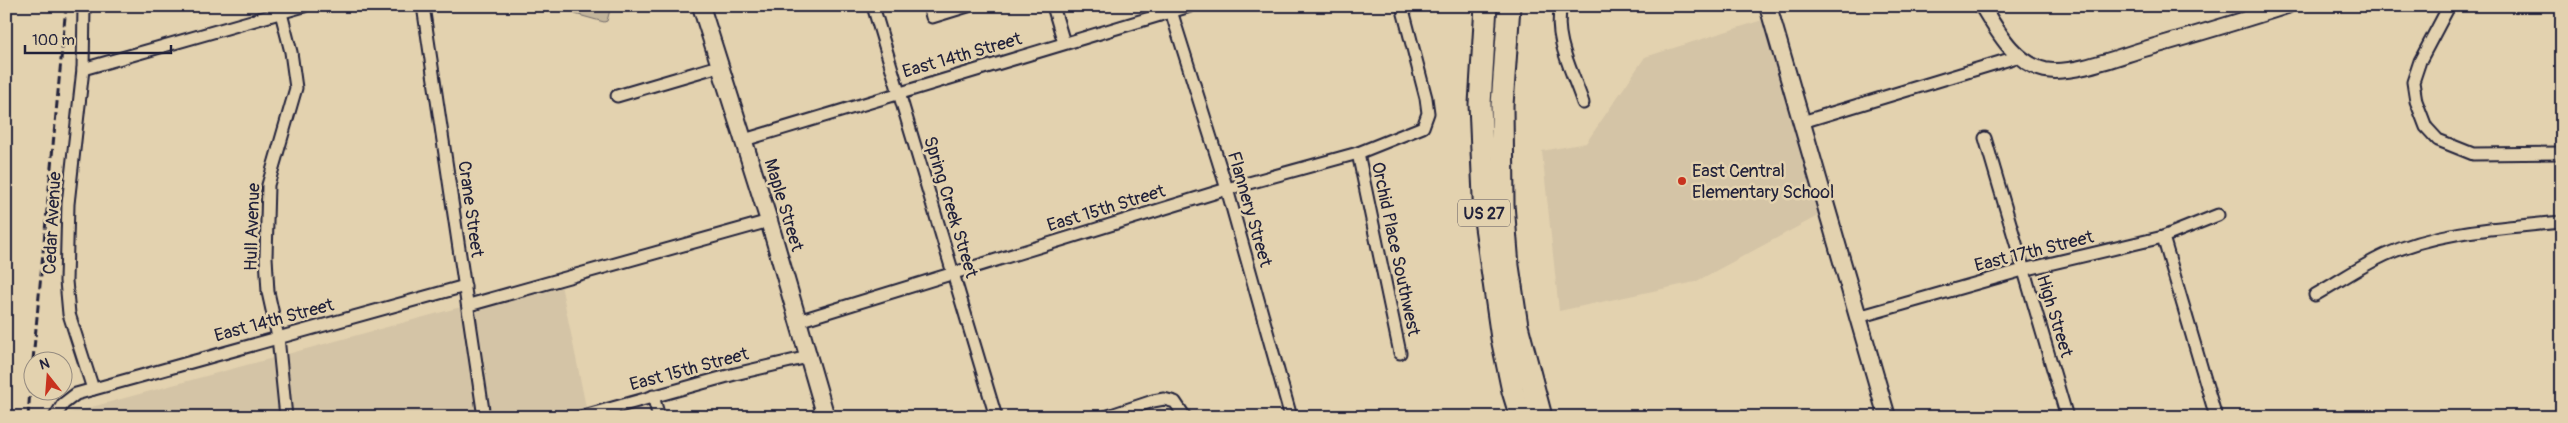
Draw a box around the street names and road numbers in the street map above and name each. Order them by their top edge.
street label: East 14th Street [900,27,1025,83]
street label: Spring Creek Street [918,134,983,281]
street label: Flannery Street [1222,149,1277,270]
street label: Maple Street [759,156,809,255]
street label: Crane Street [452,159,489,260]
street label: Orchid Place Southwest [1366,160,1425,339]
street label: Cedar Avenue [38,171,67,275]
street label: East 15th Street [1044,179,1169,237]
street label: Hull Avenue [239,182,266,272]
road number: US 27 [1458,200,1510,227]
street label: East 17th Street [1972,225,2097,277]
street label: High Street [2031,272,2078,361]
street label: East 14th Street [212,293,337,347]
street label: East 15th Street [627,342,752,396]

